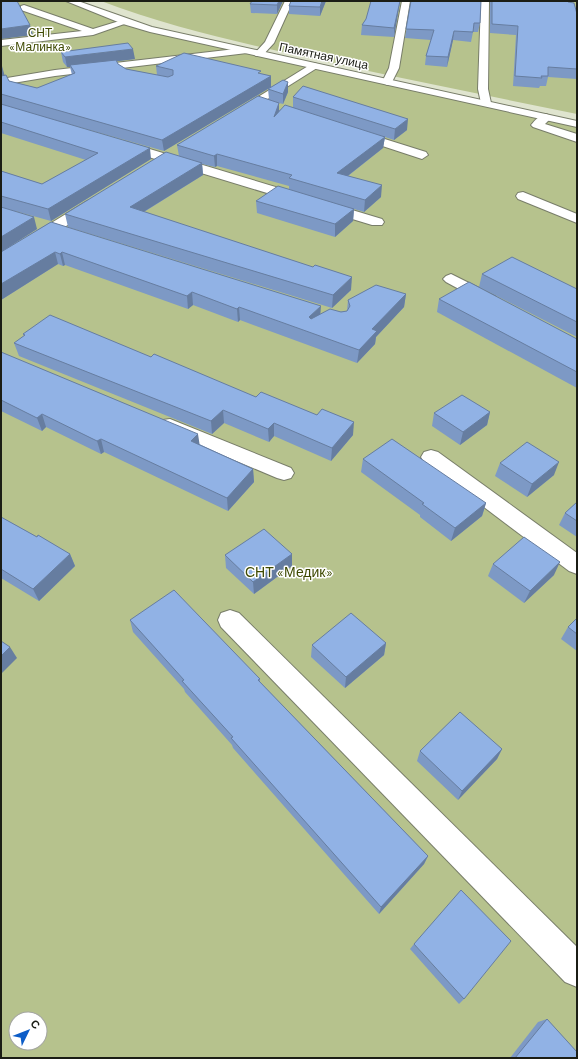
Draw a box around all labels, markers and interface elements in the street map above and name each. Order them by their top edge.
park label: СНТ «Малинка» [9,25,71,53]
street label: Памятная улица [278,39,370,72]
park label: СНТ «Медик» [245,563,333,580]
north arrow [8,1011,48,1051]
text: С [28,1016,43,1031]

